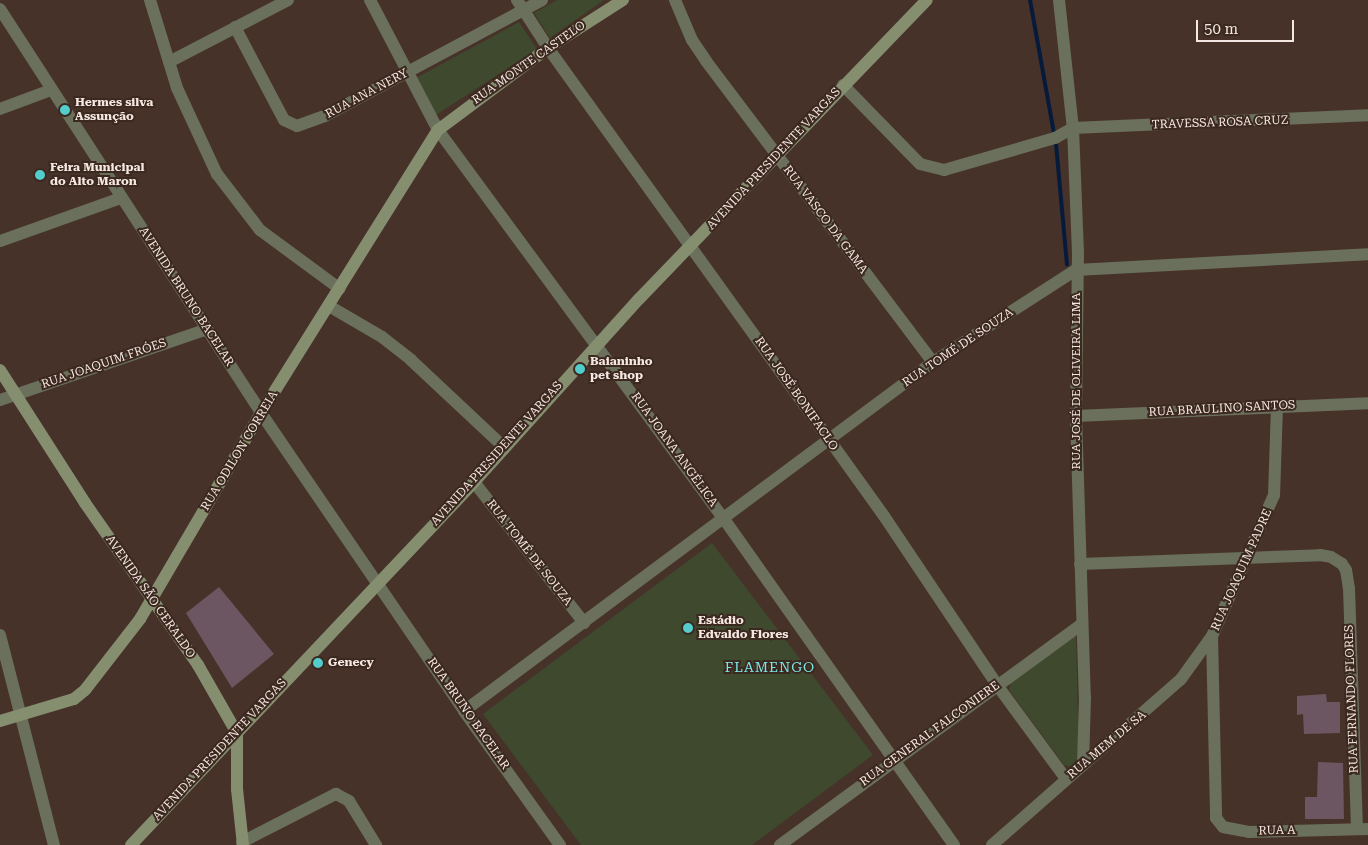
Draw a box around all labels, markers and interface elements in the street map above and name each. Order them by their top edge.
scale bar [1198,10,1296,42]
street label: RUA MONTE CASTELO [469,18,589,108]
text: 50 m [1204,20,1238,38]
street label: RUA ANA NERY [323,66,411,122]
street label: AVENIDA PRESIDENTE VARGAS [704,85,844,233]
place label: Hermes silva Assunção [75,96,153,124]
marker: Hermes silva Assunção [59,104,71,116]
street label: TRAVESSA ROSA CRUZ [1151,113,1289,133]
place label: Feira Municipal do Alto Maron [50,161,144,189]
street label: RUA VASCO DA GAMA [780,163,870,277]
marker: Feira Municipal do Alto Maron [34,169,46,181]
street label: AVENIDA BRUNO BACELAR [136,225,236,369]
street label: RUA JOSÉ DE OLIVEIRA LIMA [1070,293,1084,469]
street label: RUA TOMÉ DE SOUZA [900,306,1016,390]
street label: RUA JOSÉ BONIFACLO [751,334,841,454]
street label: RUA JOAQUIM FRÓES [40,336,168,392]
place label: Baianinho pet shop [590,355,652,383]
marker: Baianinho pet shop [574,363,586,375]
street label: AVENIDA PRESIDENTE VARGAS [428,379,566,529]
street label: RUA ODILON CORREIA [199,389,281,513]
street label: RUA JOANA ANGÉLICA [628,390,720,510]
street label: RUA BRAULINO SANTOS [1148,398,1296,420]
street label: RUA TOMÉ DE SOUZA [483,497,575,609]
street label: RUA JOAQUIM PADRE [1209,507,1275,633]
street label: AVENIDA SÃO GERALDO [102,533,198,661]
place label: Estádio Edvaldo Flores [698,614,788,642]
marker: Estádio Edvaldo Flores [682,622,694,634]
street label: RUA FERNANDO FLORES [1342,624,1362,774]
street label: RUA BRUNO BACELAR [424,655,512,773]
place label: Genecy [328,656,374,670]
marker: Genecy [312,657,324,669]
district label: FLAMENGO [724,659,816,675]
street label: AVENIDA PRESIDENTE VARGAS [150,676,290,824]
street label: RUA GENERAL FALCONIERE [857,679,1003,789]
street label: RUA MEM DE SA [1065,708,1149,782]
street label: RUA A [1258,823,1296,839]

